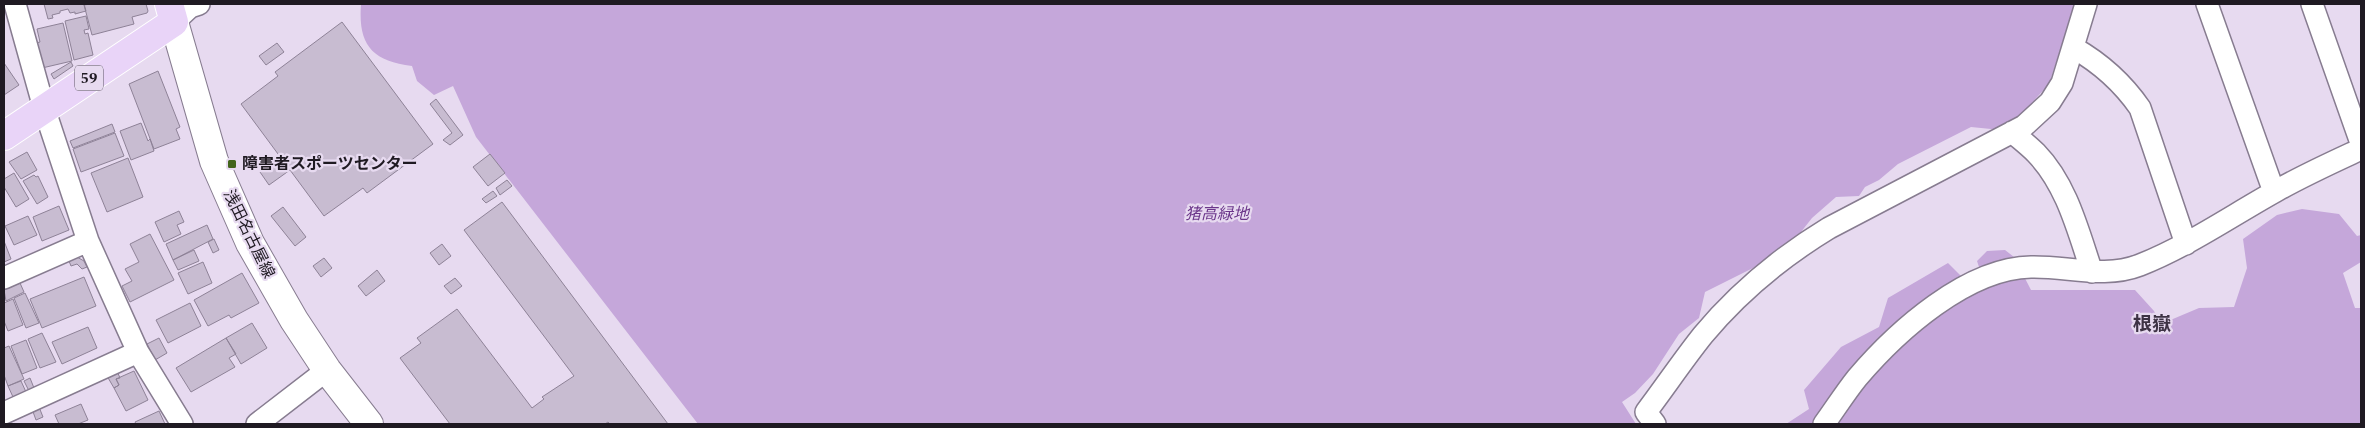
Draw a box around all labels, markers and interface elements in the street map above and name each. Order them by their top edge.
road number: 59 [75,66,103,90]
place label: 障害者スポーツセンター [242,152,418,176]
marker: 障害者スポーツセンター [226,158,238,170]
street label: 浅田名古屋線 [217,186,281,282]
park label: 猪高緑地 [1185,202,1251,226]
district label: 根嶽 [2133,310,2171,339]

